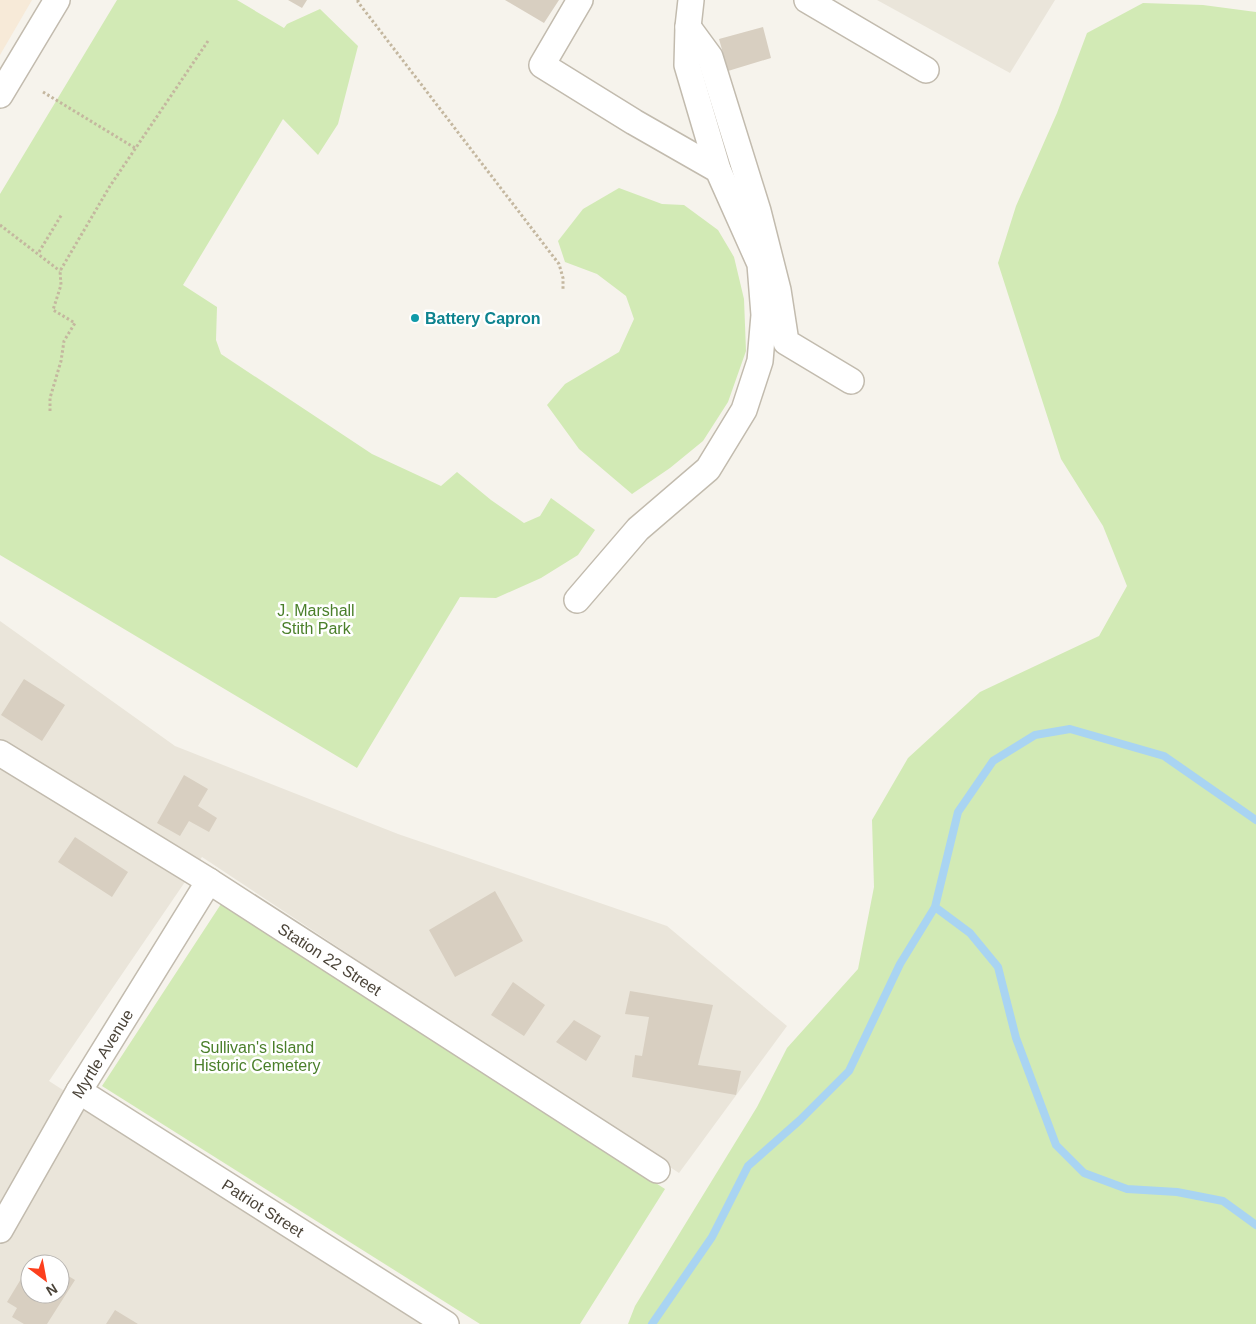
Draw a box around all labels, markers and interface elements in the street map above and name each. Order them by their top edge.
place label: Battery Capron [425,310,541,327]
marker: Battery Capron [409,312,421,324]
park label: J. Marshall Stith Park [277,602,355,637]
street label: Station 22 Street [275,920,385,999]
street label: Myrtle Avenue [69,1006,137,1101]
park label: Sullivan's Island Historic Cemetery [193,1039,321,1074]
street label: Patriot Street [219,1176,307,1241]
north arrow [20,1254,70,1304]
text: N [43,1281,60,1299]

